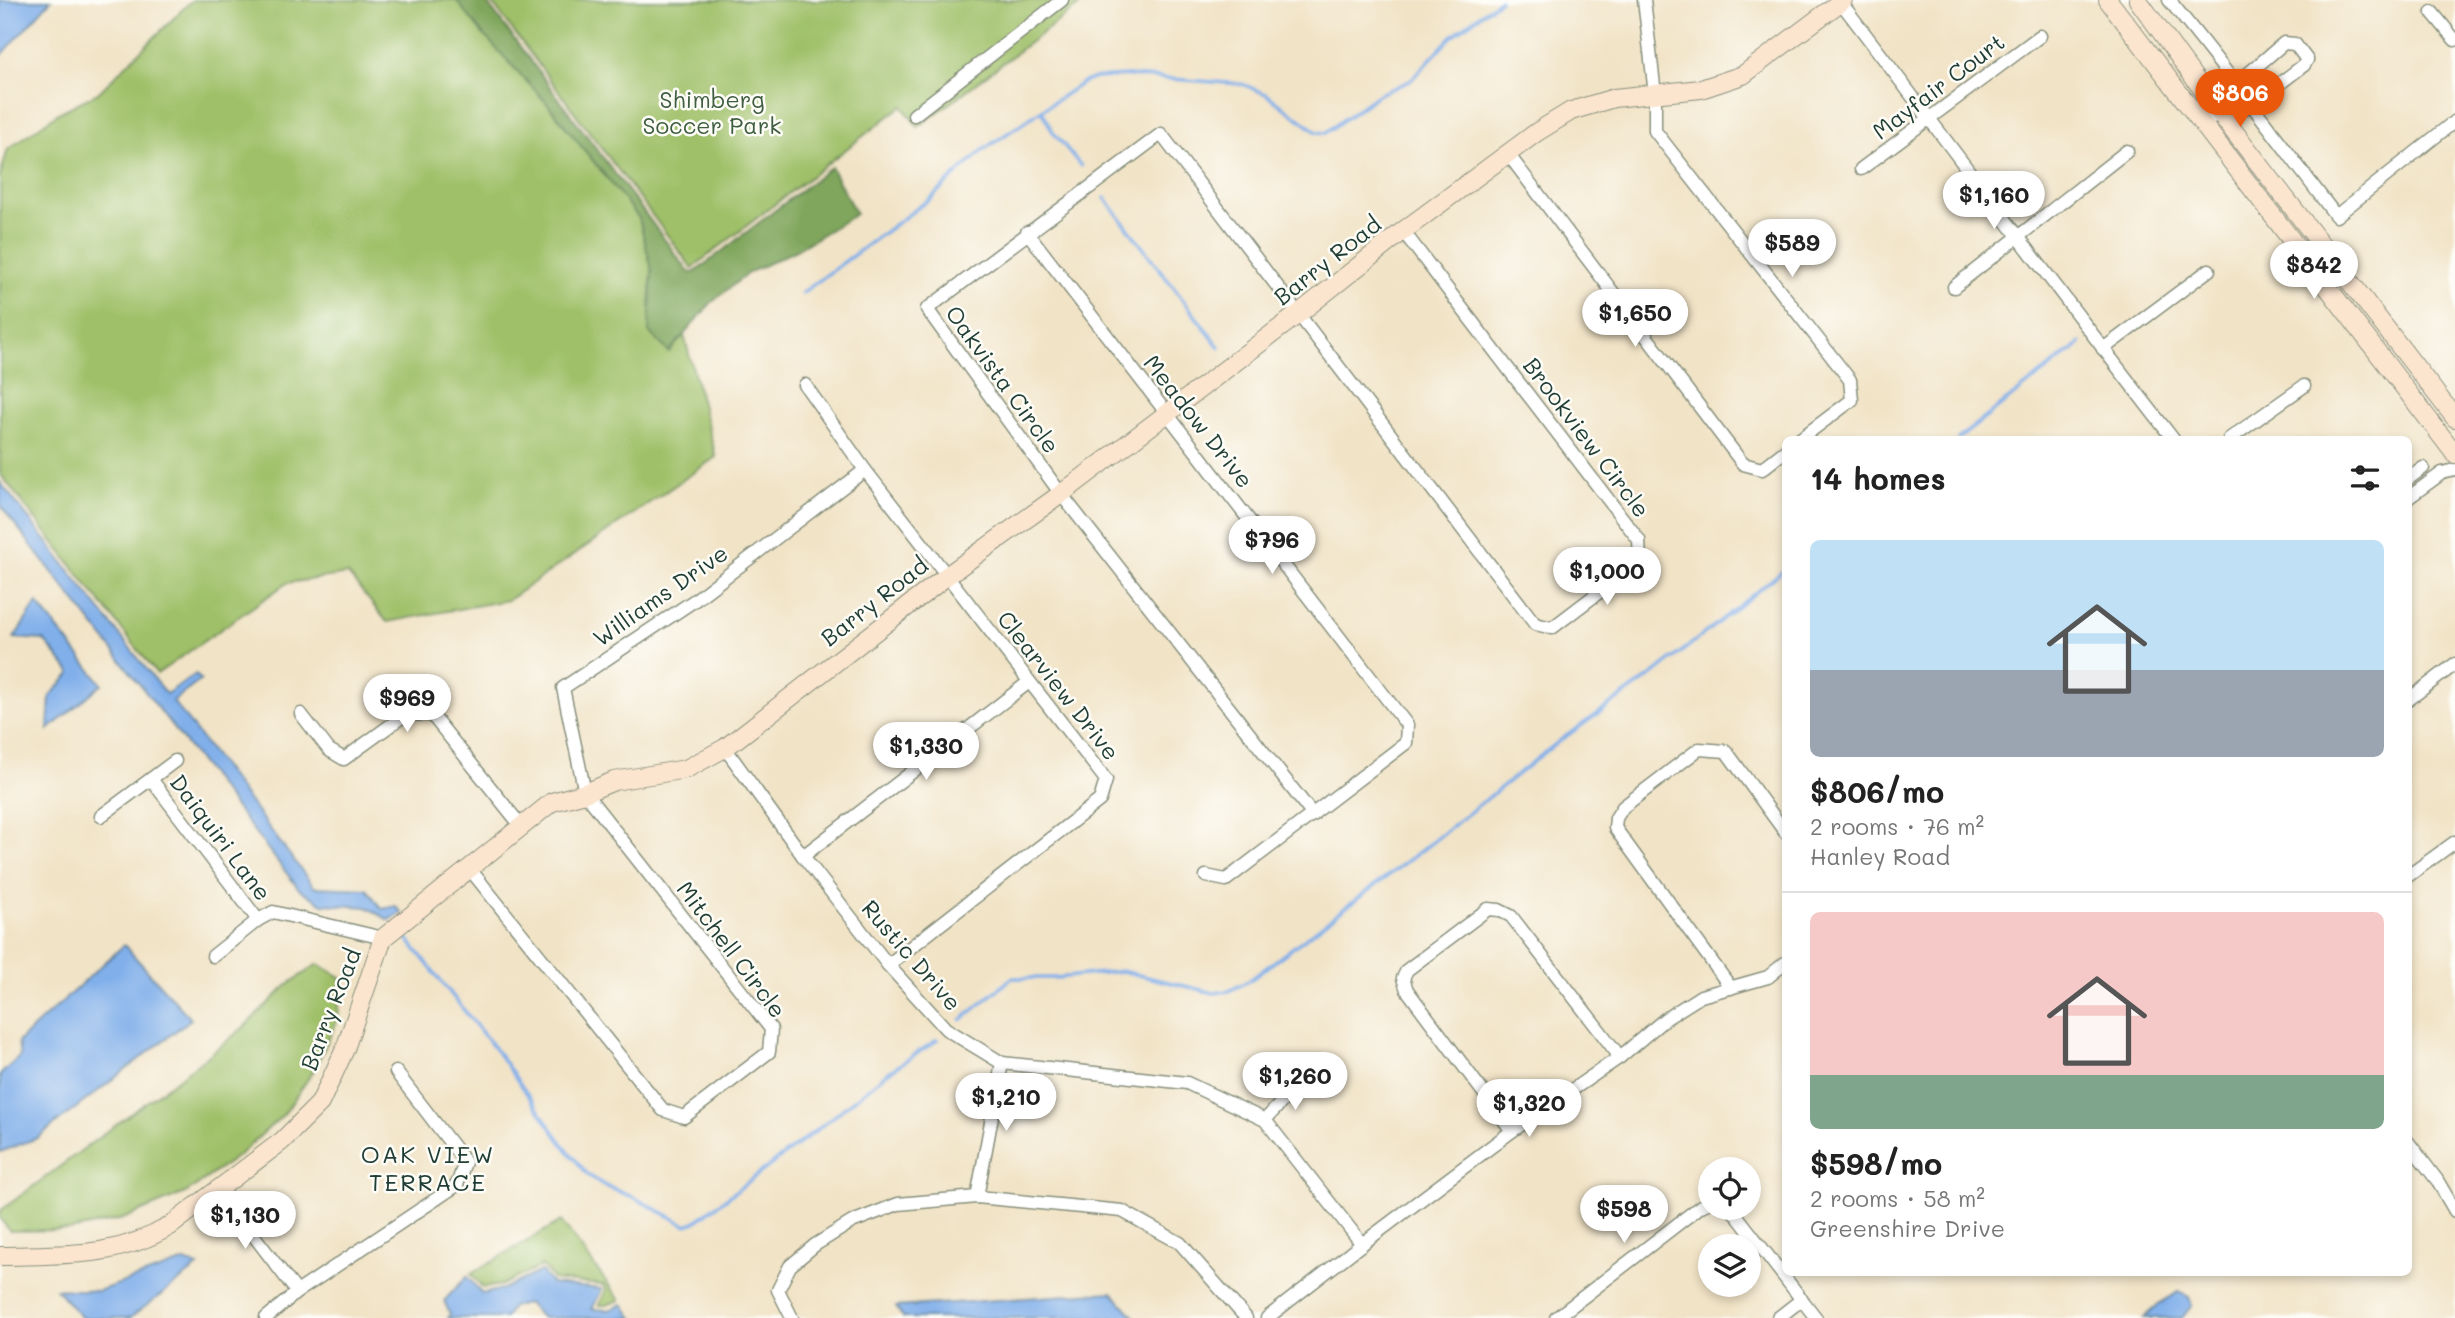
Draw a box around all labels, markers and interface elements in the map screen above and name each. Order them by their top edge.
street label: Mayfair Court [1866,26,2010,146]
pin: $806 [2199,69,2281,129]
text: $806 [2211,77,2269,107]
park label: Shimberg Soccer Park [643,84,781,140]
pin: $1,160 [1937,172,2051,231]
text: $1,160 [1959,179,2029,209]
street label: Barry Road [1267,209,1387,311]
pin: $589 [1751,219,1833,279]
text: $589 [1764,227,1820,257]
pin: $842 [2273,242,2355,301]
text: $842 [2286,249,2342,279]
pin: $1,650 [1578,290,1692,349]
text: $1,650 [1598,297,1672,327]
street label: Oakvista Circle [939,299,1067,459]
street label: Meadow Drive [1138,348,1260,494]
street label: Brookview Circle [1517,351,1657,523]
text: 14 homes [1810,458,1946,498]
icon: filters [2346,459,2384,497]
pin: $796 [1231,516,1313,576]
text: $796 [1245,524,1299,554]
street label: Williams Drive [587,537,733,653]
pin: $1,000 [1550,548,1664,607]
street label: Barry Road [814,550,934,652]
text: $1,000 [1569,555,1645,585]
icon: home [2034,586,2160,712]
street label: Clearview Drive [991,604,1127,766]
pin: $969 [366,674,448,734]
text: $969 [379,682,435,712]
pin: $1,330 [869,722,983,782]
text: $1,330 [889,730,963,760]
street label: Daiquiri Lane [164,768,278,906]
text: $806/mo [1810,771,1944,811]
text: 2 rooms · 76 m² [1810,811,1984,841]
text: Hanley Road [1810,841,1950,871]
street label: Mitchell Circle [671,875,793,1023]
street label: Rustic Drive [856,893,968,1017]
street label: Barry Road [293,944,367,1074]
icon: home [2034,958,2160,1084]
pin: $1,260 [1238,1052,1352,1112]
text: $1,260 [1258,1060,1332,1090]
pin: $1,210 [949,1074,1063,1133]
pin: $1,320 [1472,1080,1586,1139]
text: $1,210 [971,1081,1041,1111]
text: $1,320 [1493,1087,1565,1117]
district label: OAK VIEW TERRACE [361,1138,495,1197]
text: $598/mo [1810,1143,1942,1183]
map controls [1698,1157,1761,1297]
button: locate [1698,1157,1761,1220]
text: 2 rooms · 58 m² [1810,1183,1985,1213]
pin: $598 [1583,1186,1665,1245]
pin: $1,130 [188,1192,302,1251]
text: $598 [1596,1193,1652,1223]
text: $1,130 [210,1199,280,1229]
text: Greenshire Drive [1810,1213,2005,1243]
button: layers [1698,1234,1761,1297]

